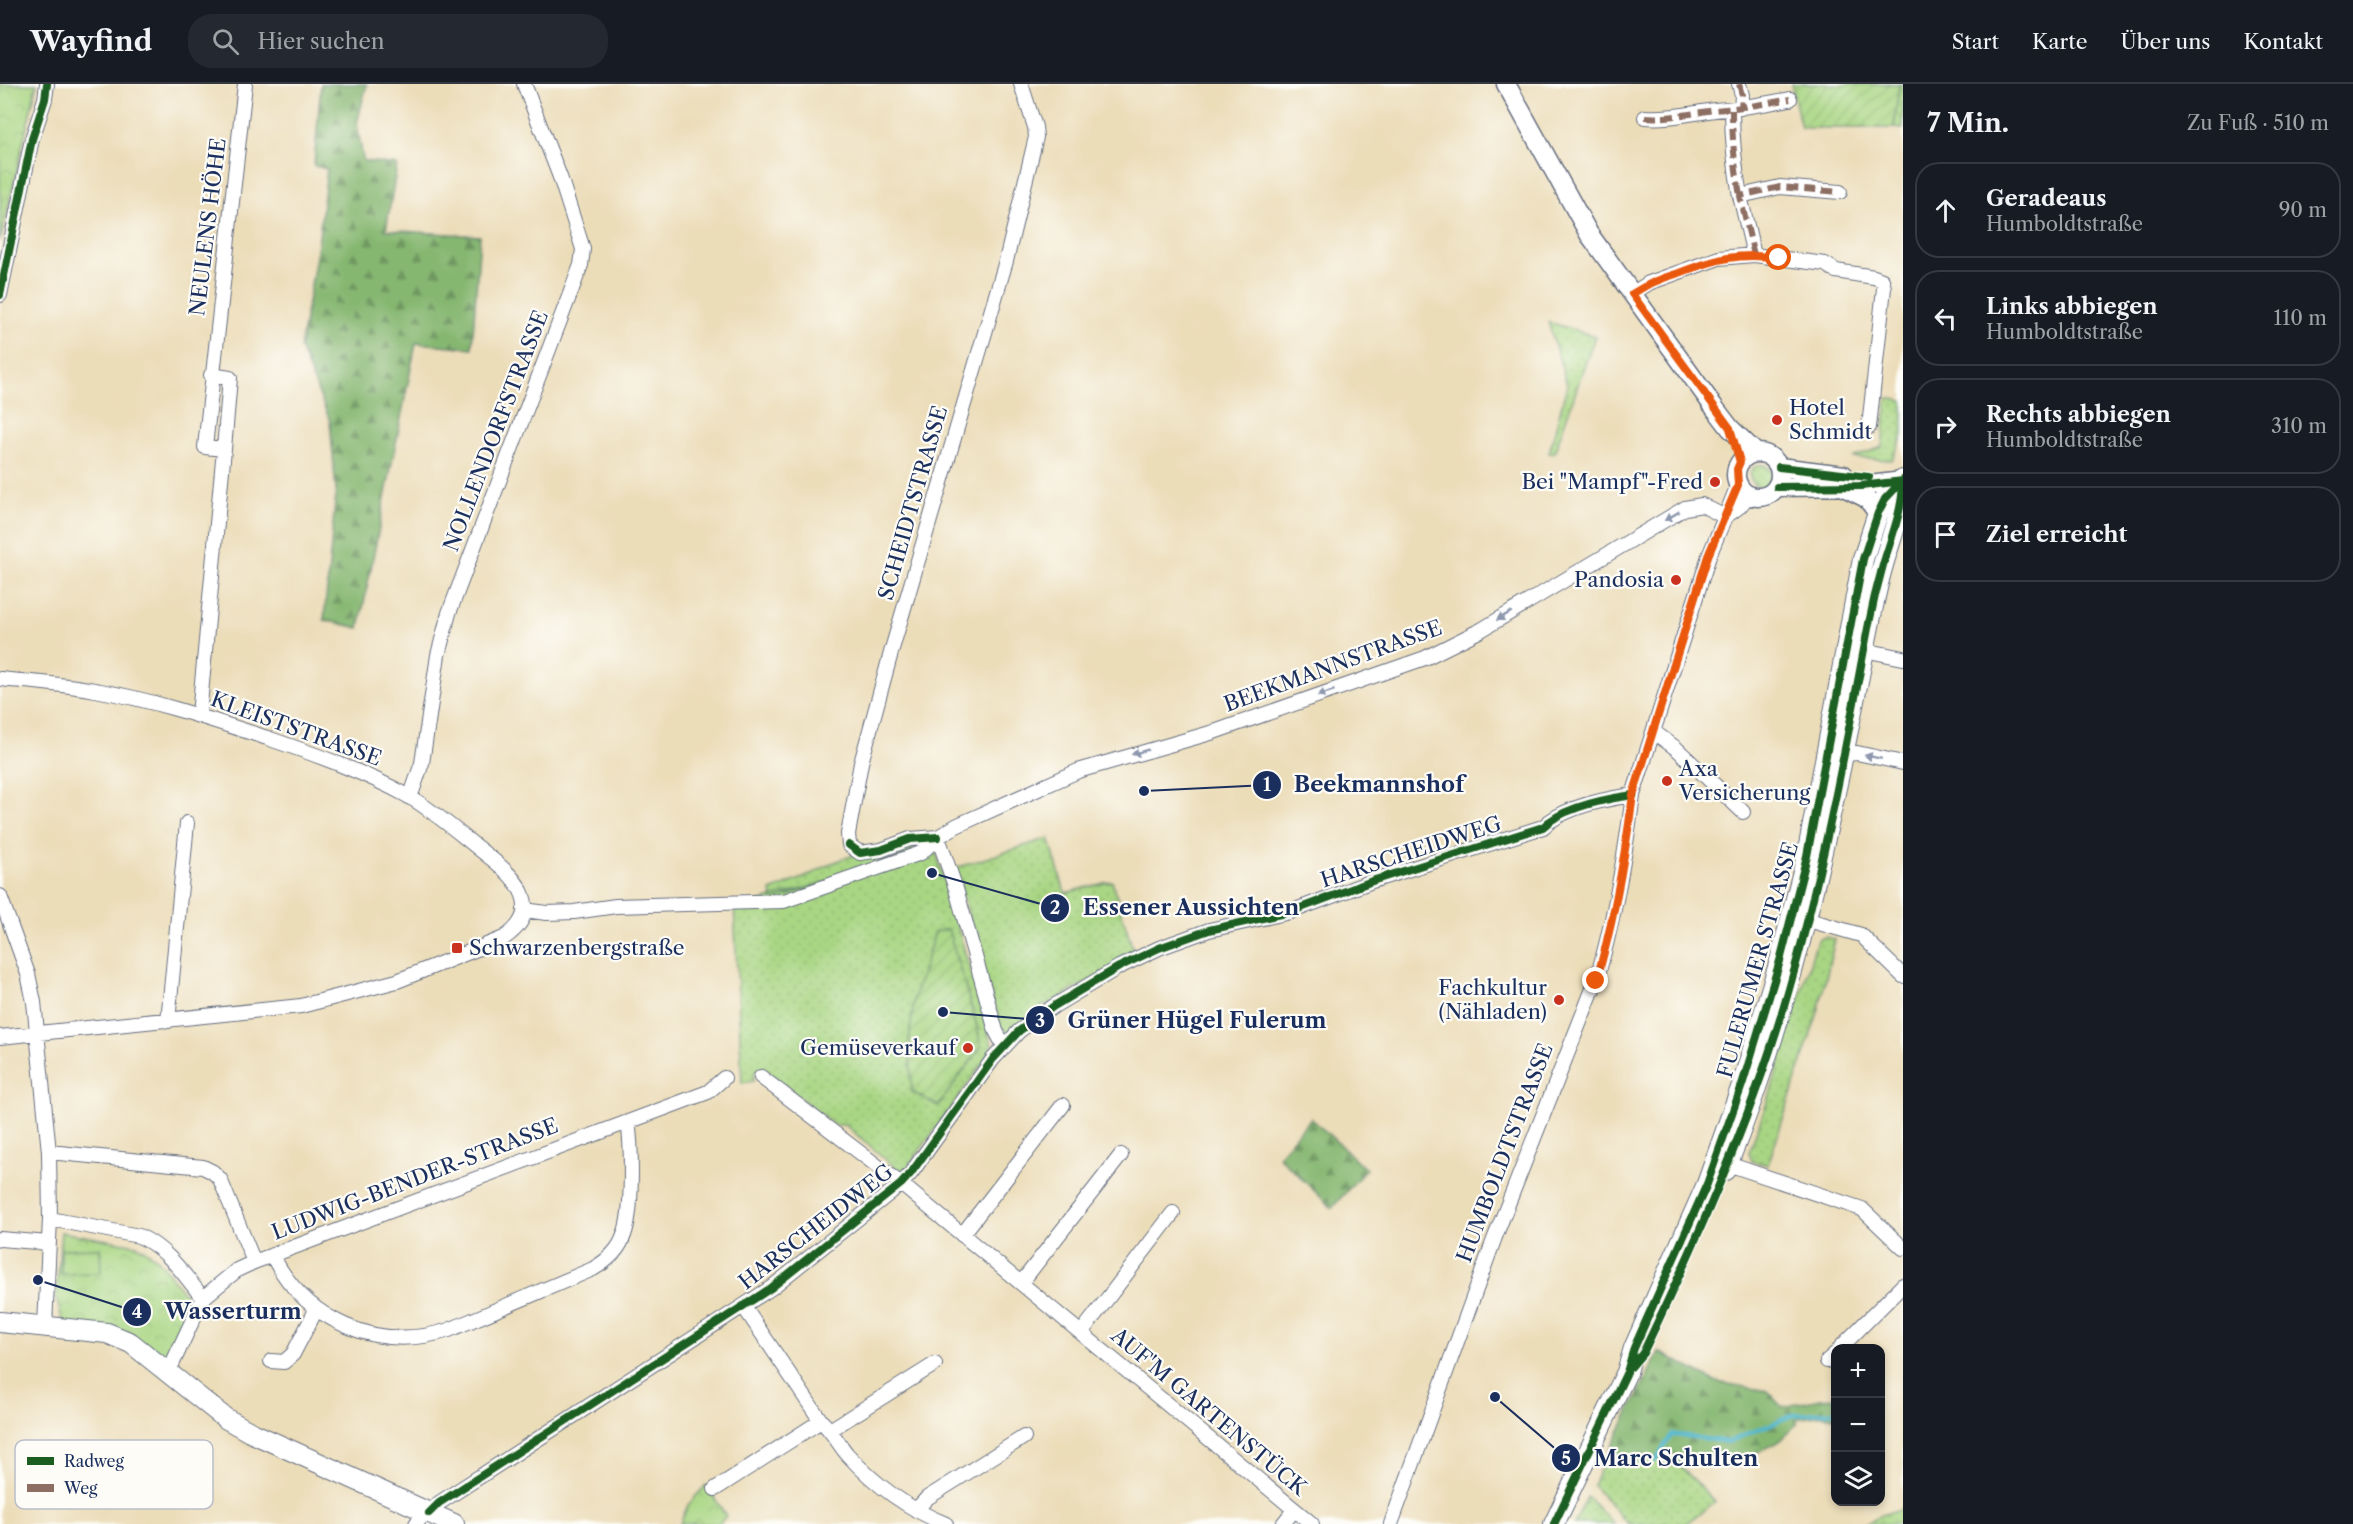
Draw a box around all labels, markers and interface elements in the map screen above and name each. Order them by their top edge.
search box [188,14,608,68]
text: Wayfind [30,24,152,58]
icon: search [209,25,242,58]
text: Hier suchen [257,28,385,55]
text: Start [1952,29,1999,54]
text: Karte [2032,29,2088,54]
text: Über uns [2121,29,2210,54]
text: Kontakt [2243,29,2323,54]
text: 7 Min. [1927,107,2009,139]
text: Zu Fuß · 510 m [2187,111,2329,135]
street label: NEULENS HÖHE [184,136,231,317]
text: Geradeaus [1986,185,2106,212]
icon: ahead [1929,194,1962,227]
text: 90 m [2279,198,2327,222]
text: Humboldtstraße [1986,212,2143,236]
route start [1765,244,1791,270]
text: Links abbiegen [1986,293,2158,320]
icon: left [1929,302,1962,335]
text: 110 m [2274,306,2327,330]
street label: NOLLENDORFSTRASSE [438,307,553,555]
text: Humboldtstraße [1986,320,2143,344]
place label: Hotel Schmidt [1789,395,1872,444]
text: Rechts abbiegen [1986,401,2171,428]
street label: SCHEIDTSTRASSE [873,403,952,603]
icon: right [1929,410,1962,443]
marker: Hotel Schmidt [1770,413,1784,427]
text: 310 m [2271,414,2327,438]
text: Humboldtstraße [1986,428,2143,452]
place label: Bei "Mampf"-Fred [1521,469,1703,494]
marker: Bei "Mampf"-Fred [1708,475,1722,489]
one-way arrow [1663,511,1680,521]
icon: arrive [1929,518,1962,551]
text: Ziel erreicht [1986,521,2127,548]
place label: Pandosia [1574,567,1665,592]
marker: Pandosia [1669,573,1683,587]
one-way arrow [1496,611,1512,622]
street label: BEEKMANNSTRASSE [1220,614,1445,717]
street label: KLEISTSTRASSE [207,686,385,771]
one-way arrow [1317,689,1335,699]
one-way arrow [1131,748,1149,757]
one-way arrow [1864,752,1883,761]
place label: Axa Versicherung [1678,756,1811,805]
callout: Beekmannshof [1252,765,1476,805]
text: Beekmannshof [1294,771,1467,798]
text: 1 [1263,774,1271,796]
marker: Axa Versicherung [1660,774,1674,788]
street label: HARSCHEIDWEG [1317,810,1505,893]
street label: FULERUMER STRASSE [1712,839,1803,1081]
callout: Essener Aussichten [1040,888,1312,928]
text: Essener Aussichten [1083,894,1299,921]
text: 2 [1050,897,1060,919]
place label: Schwarzenbergstraße [469,935,685,960]
marker: Schwarzenbergstraße [450,941,464,955]
route end [1582,967,1608,993]
place label: Fachkultur (Nähladen) [1438,975,1547,1024]
marker: Fachkultur (Nähladen) [1552,993,1566,1007]
callout: Grüner Hügel Fulerum [1025,1000,1339,1040]
text: Grüner Hügel Fulerum [1067,1007,1327,1034]
text: 3 [1035,1010,1045,1032]
place label: Gemüseverkauf [800,1035,958,1060]
street label: HUMBOLDTSTRASSE [1451,1040,1558,1266]
marker: Gemüseverkauf [961,1041,975,1055]
street label: LUDWIG-BENDER-STRASSE [268,1112,561,1245]
street label: HARSCHEIDWEG [734,1159,898,1295]
callout: Wasserturm [122,1292,314,1332]
text: Wasserturm [163,1298,302,1325]
text: 4 [132,1301,142,1323]
street label: AUF'M GARTENSTÜCK [1106,1322,1313,1501]
map controls [1831,1344,1885,1506]
button: + [1831,1344,1885,1398]
button: − [1831,1398,1885,1452]
callout: Marc Schulten [1551,1438,1770,1478]
legend [15,1440,213,1509]
text: Marc Schulten [1594,1445,1758,1472]
text: 5 [1561,1448,1571,1470]
text: Radweg [64,1451,124,1471]
button: layers [1831,1452,1885,1506]
text: Weg [63,1478,98,1498]

